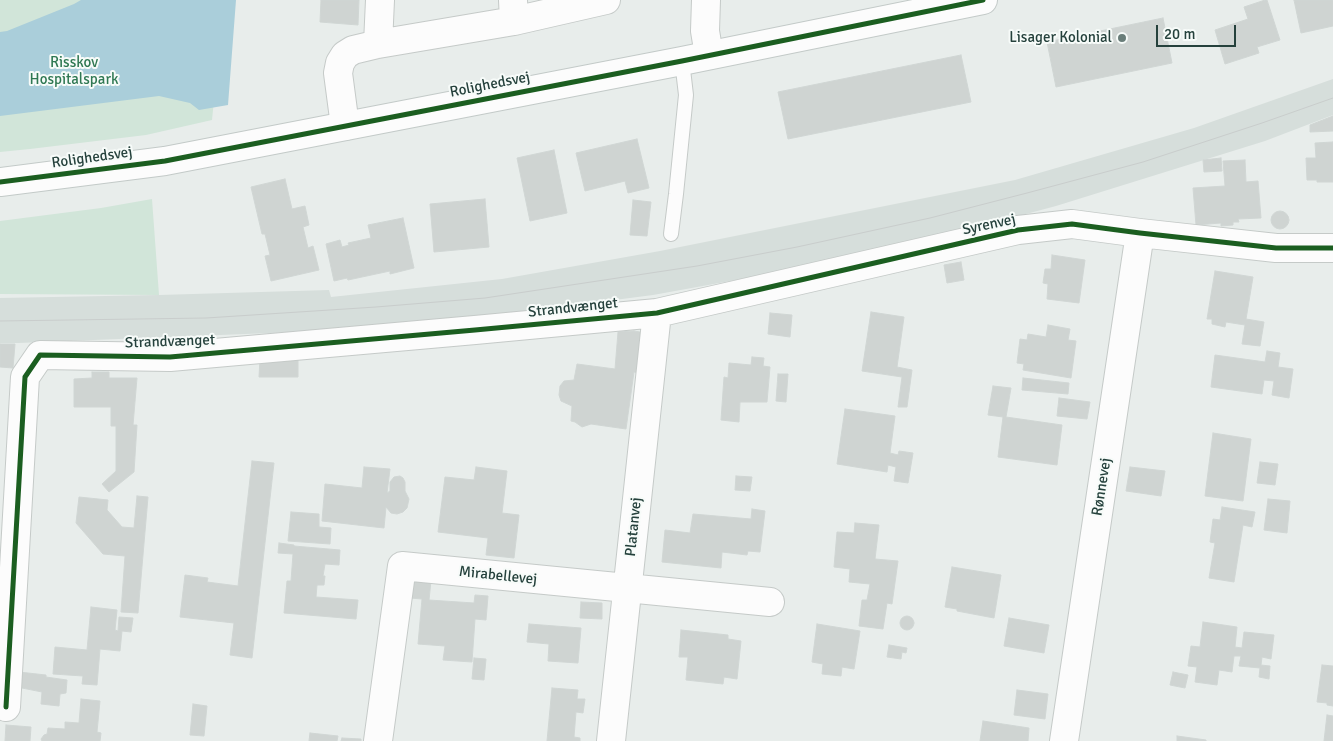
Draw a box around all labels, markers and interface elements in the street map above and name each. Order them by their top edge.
scale bar [1158,15,1238,47]
text: 20 m [1164,25,1195,43]
place label: Lisager Kolonial [1009,29,1112,47]
marker: Lisager Kolonial [1116,32,1128,44]
park label: Risskov Hospitalspark [30,54,118,89]
street label: Rolighedsvej [448,68,532,102]
street label: Rolighedsvej [50,143,134,173]
street label: Syrenvej [961,211,1017,239]
street label: Strandvænget [527,294,619,322]
street label: Strandvænget [125,331,215,353]
street label: Rønnevej [1089,457,1115,517]
street label: Platanvej [622,496,646,558]
street label: Mirabellevej [458,563,538,589]

